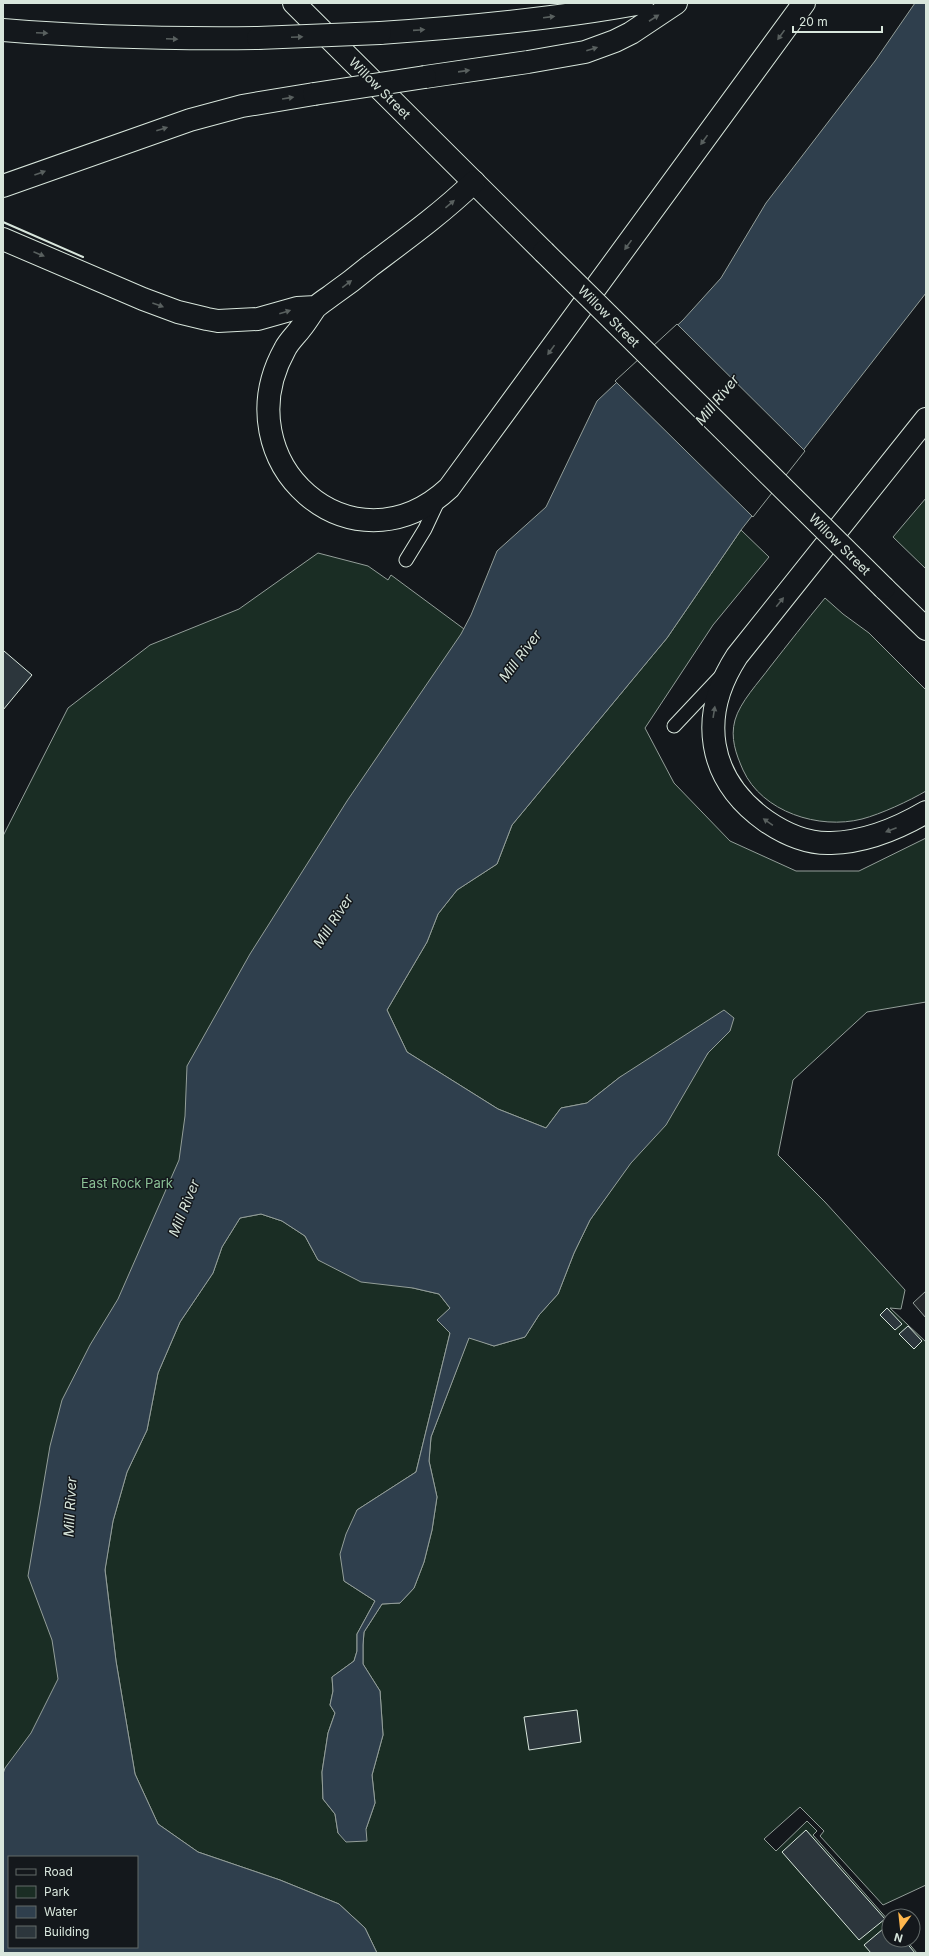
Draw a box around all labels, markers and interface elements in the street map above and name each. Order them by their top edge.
scale bar [793,8,882,34]
one-way arrow [543,14,555,20]
one-way arrow [649,14,659,22]
text: 20 m [799,14,828,29]
one-way arrow [413,27,425,34]
one-way arrow [777,29,785,40]
one-way arrow [36,30,48,37]
one-way arrow [291,33,303,40]
one-way arrow [166,36,179,42]
one-way arrow [586,46,598,52]
street label: Willow Street [346,54,414,122]
one-way arrow [458,68,470,74]
one-way arrow [282,95,294,101]
one-way arrow [157,126,169,132]
one-way arrow [700,134,708,145]
one-way arrow [34,169,46,175]
one-way arrow [445,200,455,209]
one-way arrow [623,239,632,250]
one-way arrow [33,252,45,258]
one-way arrow [342,280,352,288]
street label: Willow Street [575,282,643,350]
one-way arrow [153,302,165,308]
one-way arrow [279,308,291,314]
one-way arrow [547,344,555,355]
water label: Mill River [691,370,743,428]
street label: Willow Street [806,510,874,578]
one-way arrow [775,596,784,607]
water label: Mill River [495,626,545,685]
one-way arrow [711,706,717,718]
one-way arrow [762,818,773,826]
one-way arrow [885,827,897,833]
water label: Mill River [309,890,356,951]
park label: East Rock Park [81,1175,173,1191]
water label: Mill River [164,1176,203,1239]
water label: Mill River [59,1476,80,1537]
legend [8,1856,138,1948]
text: Road [44,1864,73,1879]
text: Park [44,1884,70,1899]
text: Water [44,1904,78,1919]
north arrow [881,1908,921,1948]
text: Building [44,1924,89,1939]
text: N [893,1930,904,1946]

